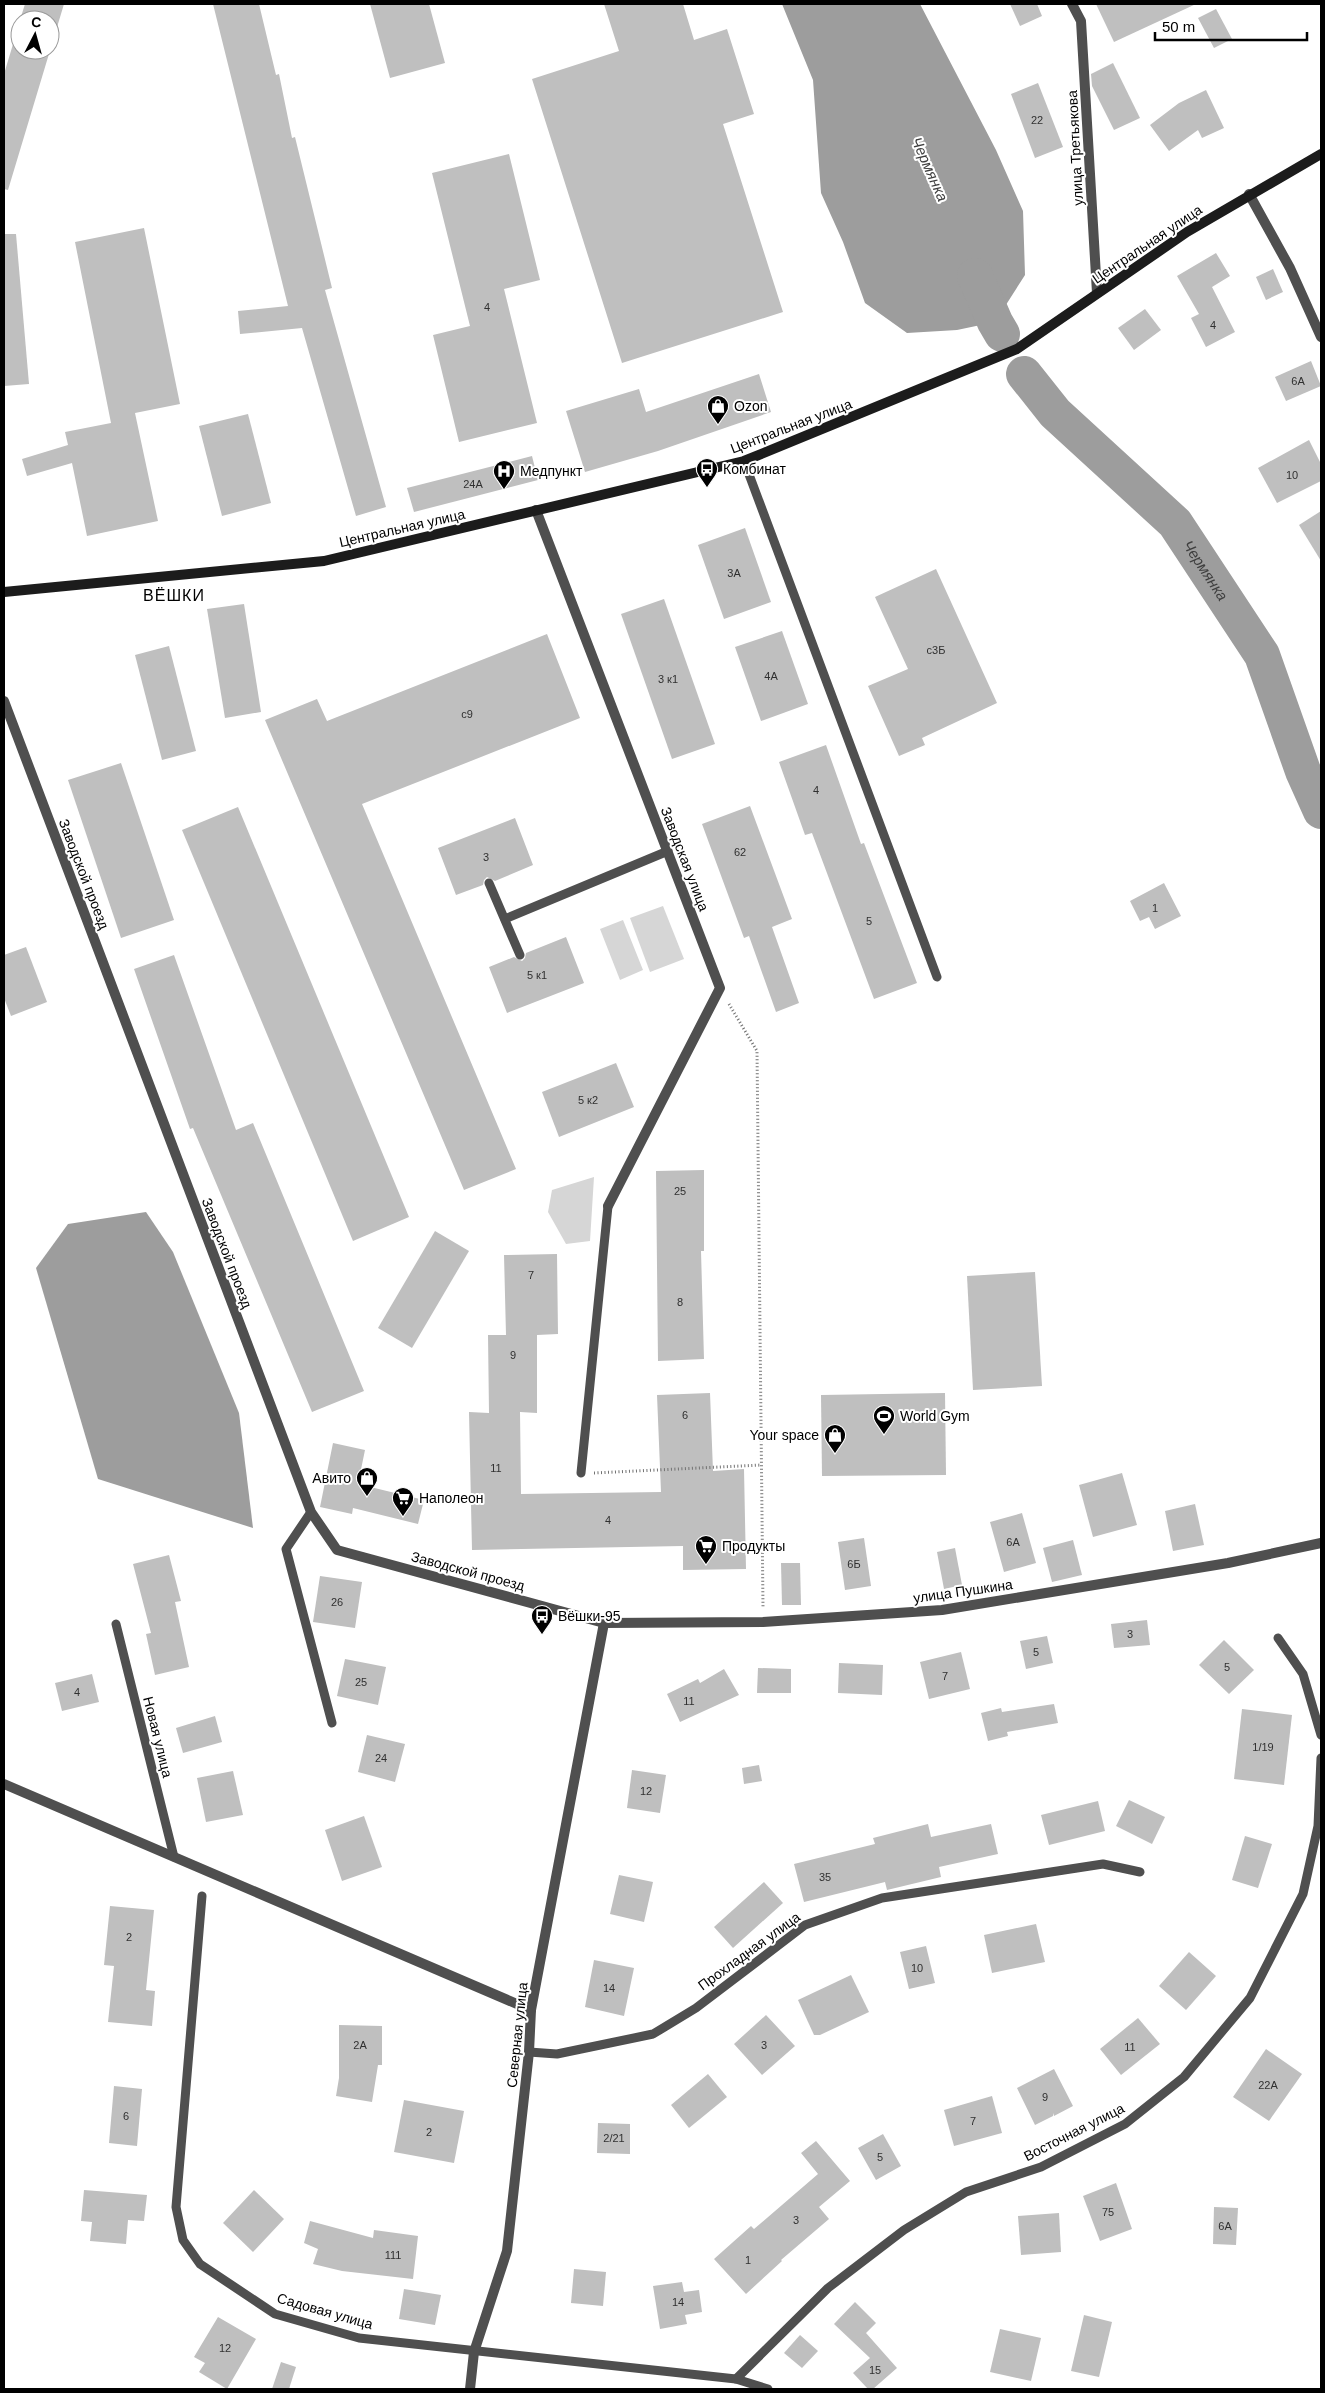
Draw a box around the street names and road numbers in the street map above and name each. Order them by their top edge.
street label: улица Третьякова [1064,90,1086,206]
street label: Центральная улица [1089,201,1205,287]
street label: Центральная улица [728,395,854,457]
street label: Центральная улица [337,506,467,550]
street label: Заводская улица [658,805,712,914]
street label: Заводской проезд [56,817,112,931]
street label: Заводской проезд [199,1196,255,1310]
street label: Заводской проезд [409,1548,527,1594]
street label: улица Пушкина [912,1576,1014,1606]
street label: Новая улица [140,1695,176,1779]
street label: Прохладная улица [695,1909,803,1993]
street label: Северная улица [503,1981,531,2089]
street label: Восточная улица [1021,2100,1127,2164]
street label: Садовая улица [275,2290,375,2332]

